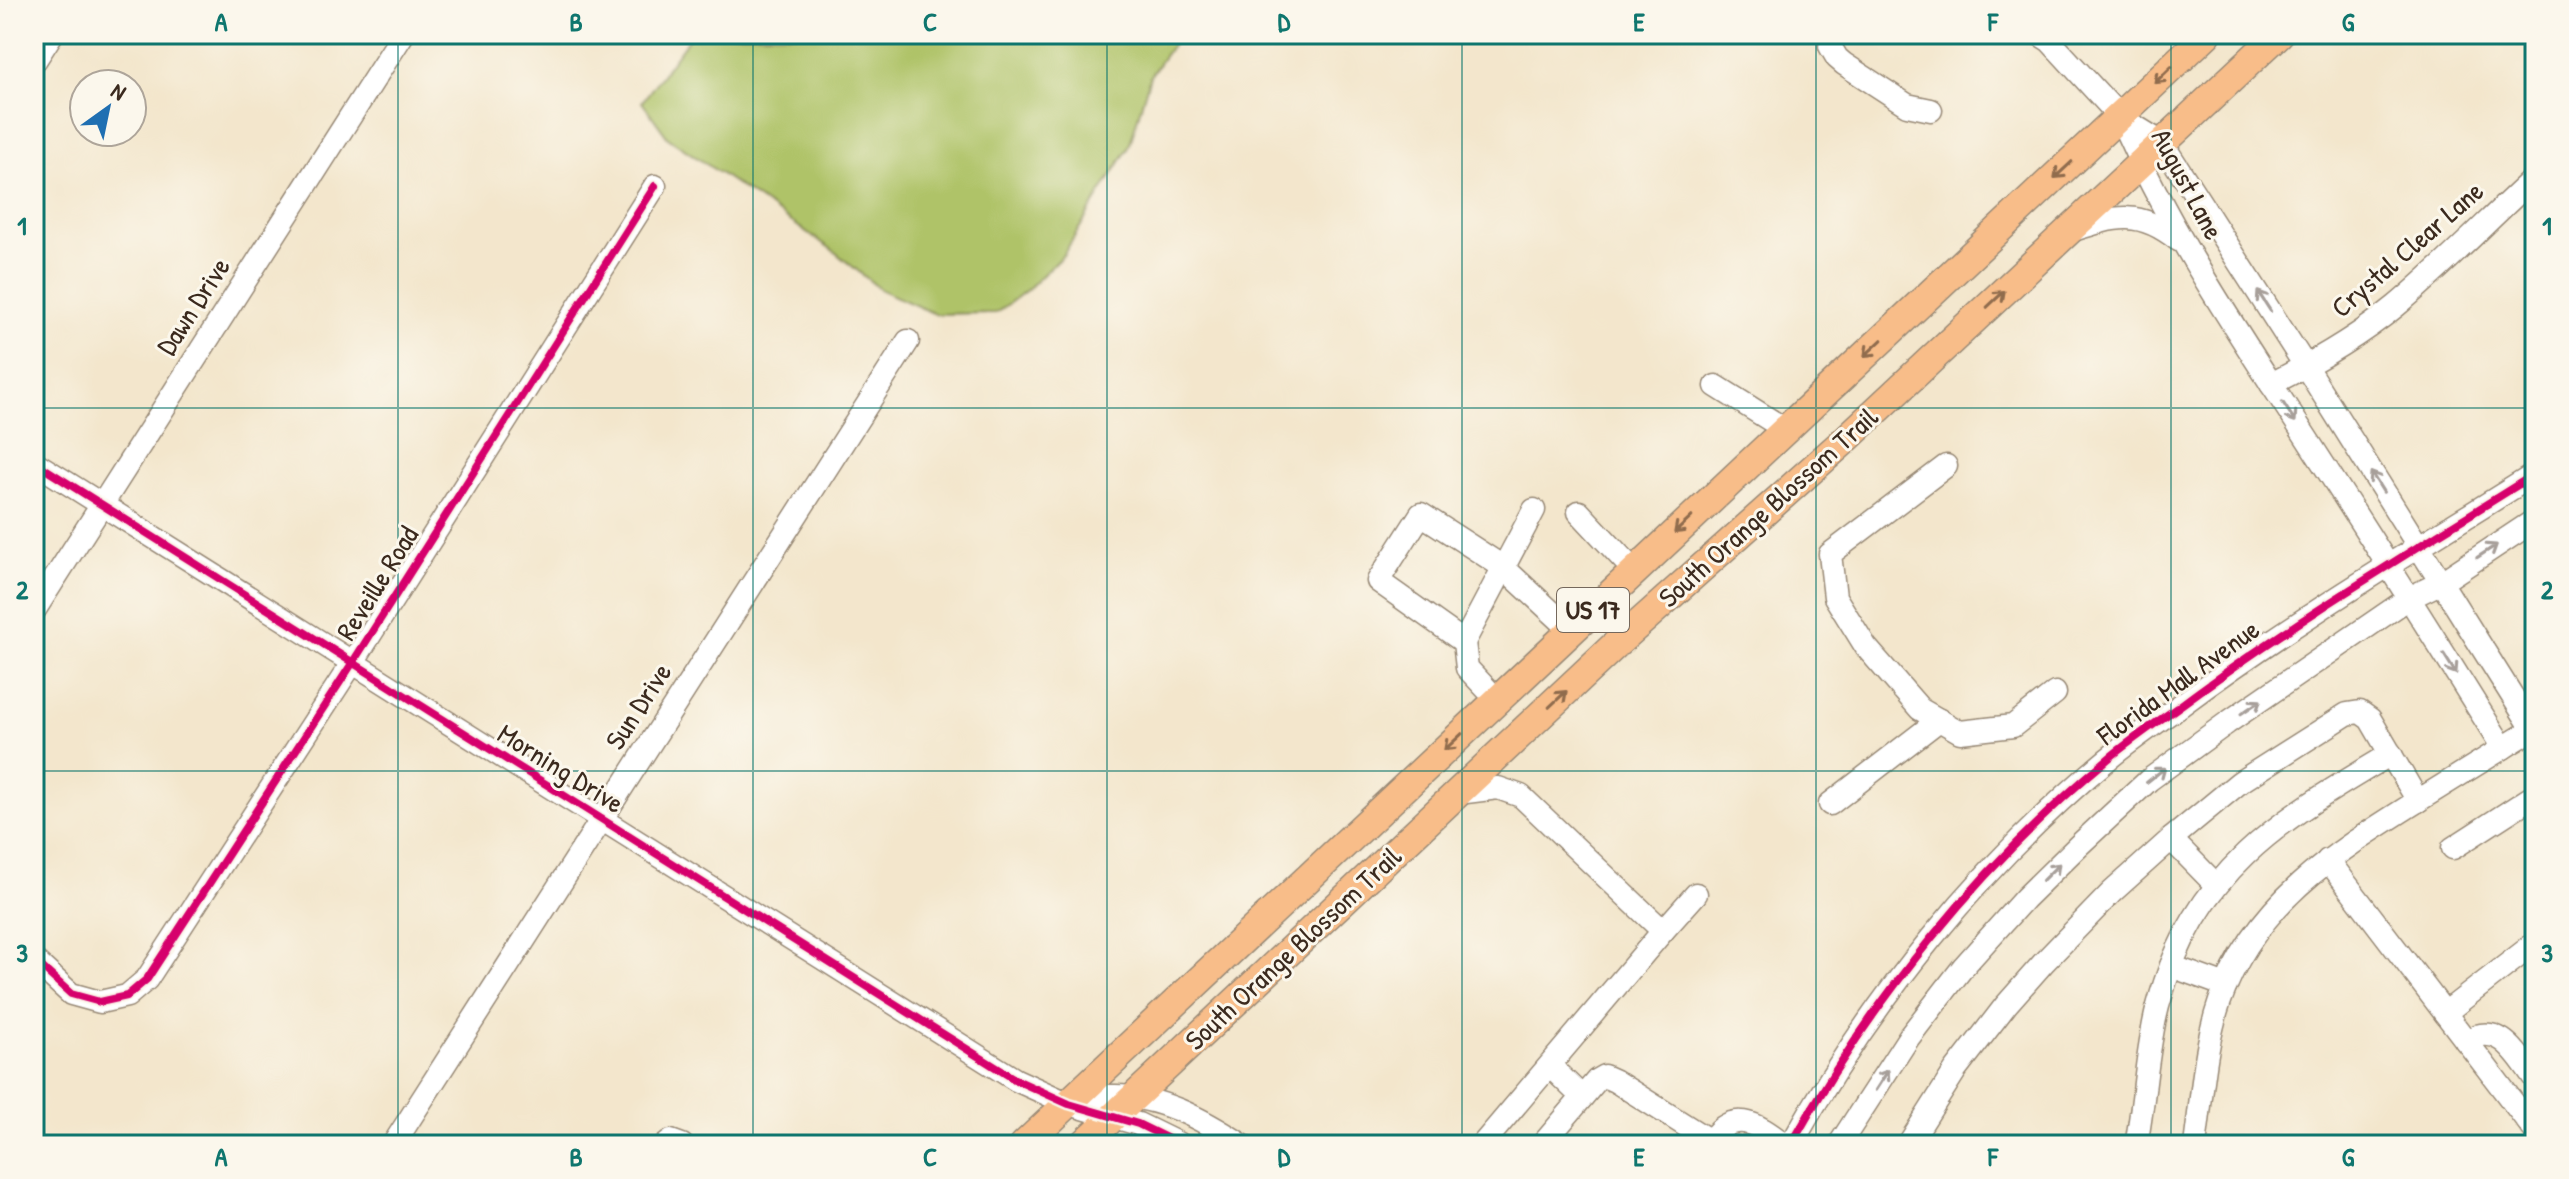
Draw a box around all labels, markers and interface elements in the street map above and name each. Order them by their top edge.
text: A [215,4,228,39]
text: B [569,4,583,39]
text: C [923,4,937,39]
text: D [1278,4,1291,39]
text: E [1633,4,1645,39]
text: F [1987,4,1999,39]
text: G [2342,4,2355,39]
one-way arrow [2153,66,2173,85]
north arrow [68,68,148,148]
text: N [106,75,132,107]
street label: August Lane [2143,122,2233,246]
one-way arrow [2054,160,2073,179]
street label: Crystal Clear Lane [2323,172,2491,326]
text: 1 [17,208,27,243]
text: 1 [2542,208,2552,243]
street label: Dawn Drive [147,250,239,362]
one-way arrow [1986,289,2006,308]
one-way arrow [2256,291,2272,313]
one-way arrow [1864,338,1884,357]
street label: South Orange Blossom Trail [1650,398,1886,616]
one-way arrow [2282,400,2298,423]
one-way arrow [2369,471,2385,494]
one-way arrow [1674,516,1694,534]
street label: Reveille Road [327,519,427,647]
one-way arrow [2476,543,2498,560]
text: 2 [16,572,29,607]
text: 2 [2541,572,2554,607]
road number: US 17 [1557,588,1629,632]
street label: Florida Mall Avenue [2088,610,2267,754]
one-way arrow [2442,652,2459,674]
street label: Sun Drive [596,655,680,757]
one-way arrow [1548,690,1568,708]
one-way arrow [2240,699,2262,715]
street label: Morning Drive [491,714,631,822]
one-way arrow [1443,732,1463,751]
one-way arrow [2145,767,2166,784]
street label: South Orange Blossom Trail [1177,837,1410,1058]
one-way arrow [2041,862,2061,881]
text: 3 [16,935,28,970]
text: 3 [2541,935,2553,970]
one-way arrow [1873,1069,1890,1091]
text: A [215,1139,228,1174]
text: B [569,1139,583,1174]
text: C [923,1139,937,1174]
text: D [1278,1139,1291,1174]
text: E [1633,1139,1645,1174]
text: F [1987,1139,1999,1174]
text: G [2342,1139,2355,1174]

